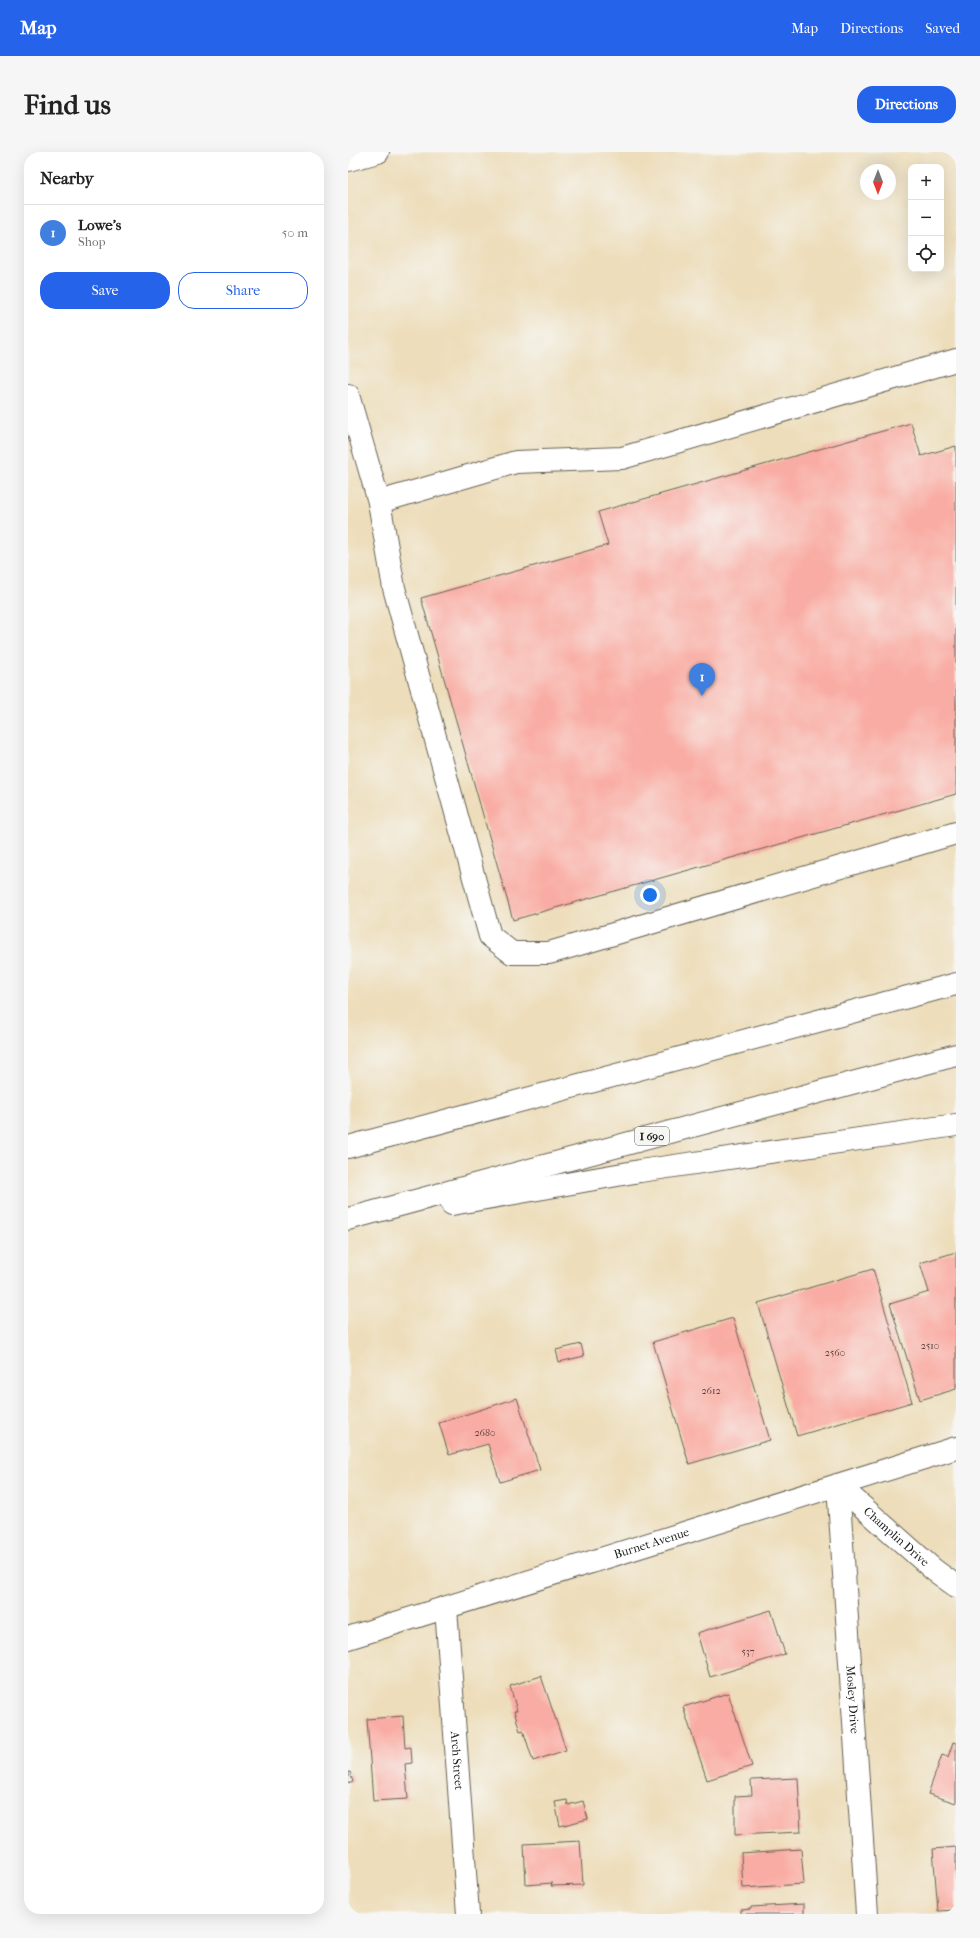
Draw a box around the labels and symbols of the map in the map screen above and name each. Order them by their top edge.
north arrow [860,164,896,200]
pin: 1 [689,663,715,696]
your location [640,885,660,905]
road number: I 690 [635,1127,669,1145]
house number: 2510 [921,1340,939,1352]
house number: 2560 [825,1347,845,1359]
house number: 2612 [701,1385,721,1397]
house number: 2680 [474,1427,496,1439]
street label: Champlin Drive [861,1504,932,1569]
street label: Burnet Avenue [612,1525,691,1561]
house number: 537 [741,1646,755,1658]
street label: Mosley Drive [843,1665,862,1734]
street label: Arch Street [448,1730,466,1791]

